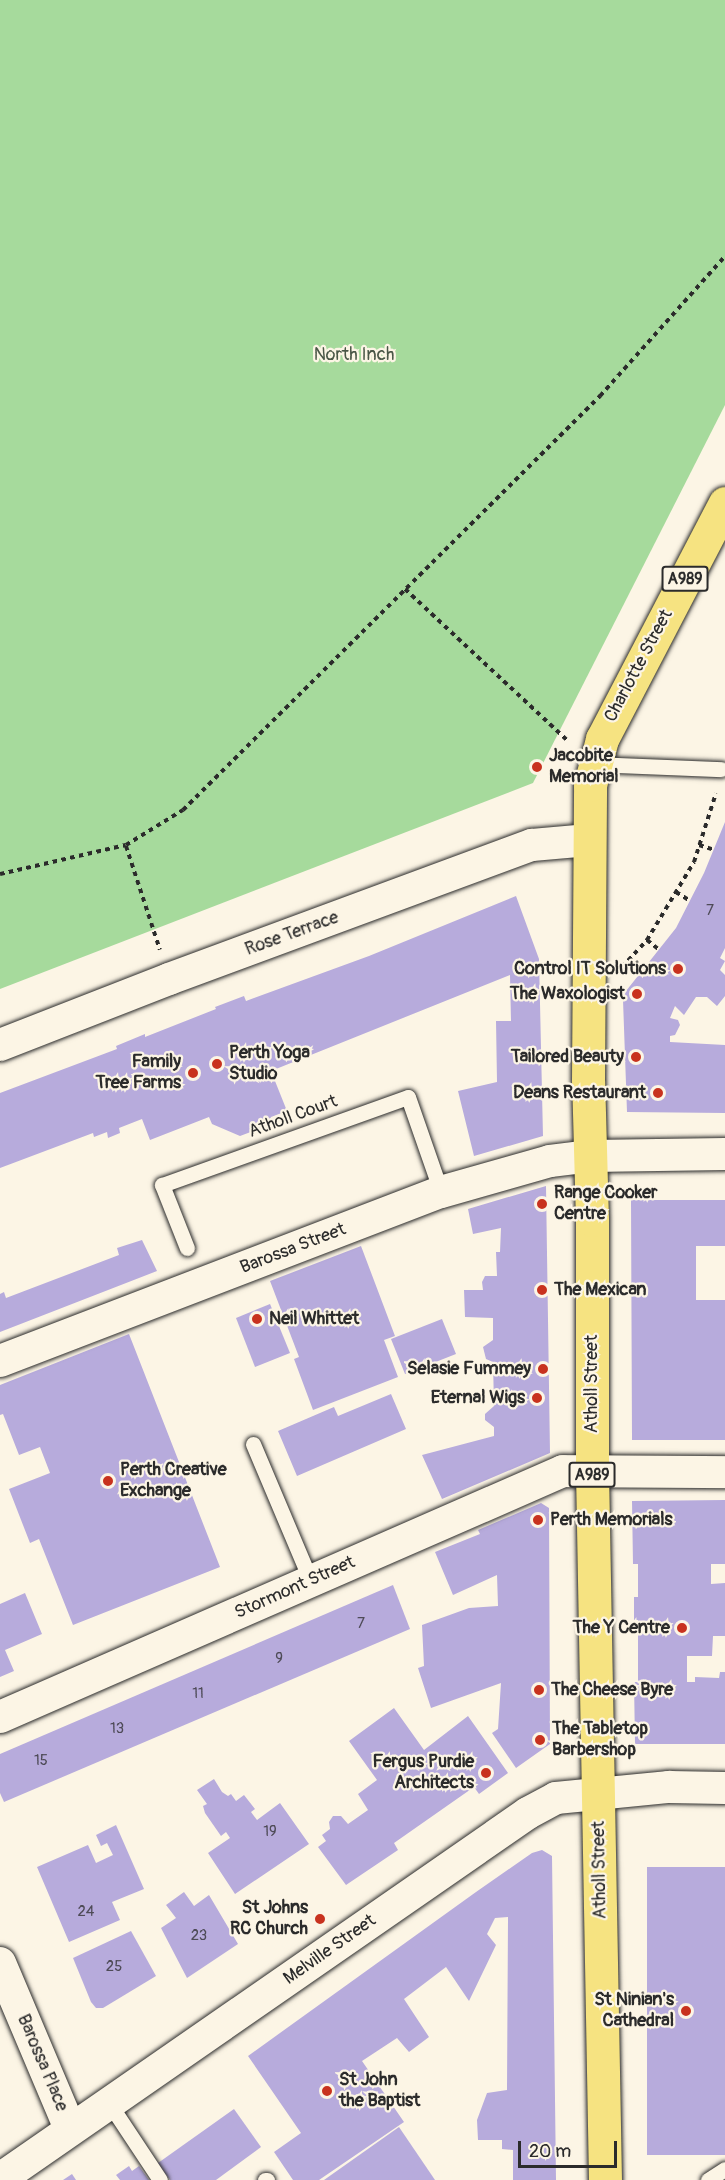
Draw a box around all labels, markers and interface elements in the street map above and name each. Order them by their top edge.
park label: North Inch [314,344,394,366]
road number: A989 [661,566,709,592]
street label: Charlotte Street [600,606,678,726]
place label: Jacobite Memorial [549,746,619,789]
marker: Jacobite Memorial [530,760,544,774]
house number: 7 [706,902,714,920]
street label: Rose Terrace [242,907,342,961]
place label: Control IT Solutions [514,958,666,980]
marker: Control IT Solutions [671,962,685,976]
place label: The Waxologist [510,983,625,1005]
marker: The Waxologist [630,987,644,1001]
place label: Perth Yoga Studio [229,1043,310,1086]
place label: Tailored Beauty [511,1046,624,1068]
marker: Tailored Beauty [629,1050,643,1064]
place label: Family Tree Farms [96,1052,181,1094]
marker: Perth Yoga Studio [210,1057,224,1071]
marker: Family Tree Farms [186,1066,200,1080]
place label: Deans Restaurant [513,1082,646,1104]
marker: Deans Restaurant [651,1086,665,1100]
street label: Atholl Court [246,1091,340,1143]
place label: Range Cooker Centre [554,1183,658,1226]
marker: Range Cooker Centre [535,1197,549,1211]
street label: Barossa Street [237,1219,349,1279]
place label: The Mexican [554,1279,646,1301]
marker: The Mexican [535,1283,549,1297]
place label: Neil Whittet [269,1308,359,1330]
marker: Neil Whittet [250,1312,264,1326]
street label: Atholl Street [581,1335,603,1433]
place label: Selasie Fummey [407,1358,531,1380]
marker: Selasie Fummey [536,1362,550,1376]
place label: Eternal Wigs [431,1387,525,1409]
marker: Eternal Wigs [530,1391,544,1405]
place label: Perth Creative Exchange [120,1460,227,1502]
road number: A989 [568,1462,616,1488]
marker: Perth Creative Exchange [101,1474,115,1488]
place label: Perth Memorials [550,1509,672,1531]
marker: Perth Memorials [531,1513,545,1527]
street label: Stormont Street [232,1552,358,1624]
house number: 7 [357,1615,365,1633]
place label: The Y Centre [573,1617,670,1639]
marker: The Y Centre [675,1621,689,1635]
house number: 9 [275,1650,283,1668]
place label: The Cheese Byre [551,1679,673,1701]
marker: The Cheese Byre [532,1683,546,1697]
house number: 11 [192,1685,204,1703]
place label: The Tabletop Barbershop [552,1719,648,1762]
house number: 13 [110,1720,124,1738]
marker: The Tabletop Barbershop [533,1733,547,1747]
house number: 15 [34,1752,48,1770]
place label: Fergus Purdie Architects [372,1752,474,1794]
marker: Fergus Purdie Architects [479,1766,493,1780]
street label: Atholl Street [588,1821,612,1919]
house number: 19 [263,1823,277,1841]
place label: St Johns RC Church [230,1898,308,1940]
house number: 24 [77,1903,95,1921]
street label: Melville Street [280,1910,380,1990]
marker: St Johns RC Church [313,1912,327,1926]
house number: 23 [191,1927,207,1945]
house number: 25 [106,1958,122,1976]
place label: St Ninian's Cathedral [594,1990,674,2032]
marker: St Ninian's Cathedral [679,2004,693,2018]
street label: Barossa Place [12,2011,72,2115]
place label: St John the Baptist [339,2070,420,2112]
marker: St John the Baptist [320,2084,334,2098]
scale bar [521,2129,620,2167]
text: 20 m [529,2140,571,2163]

